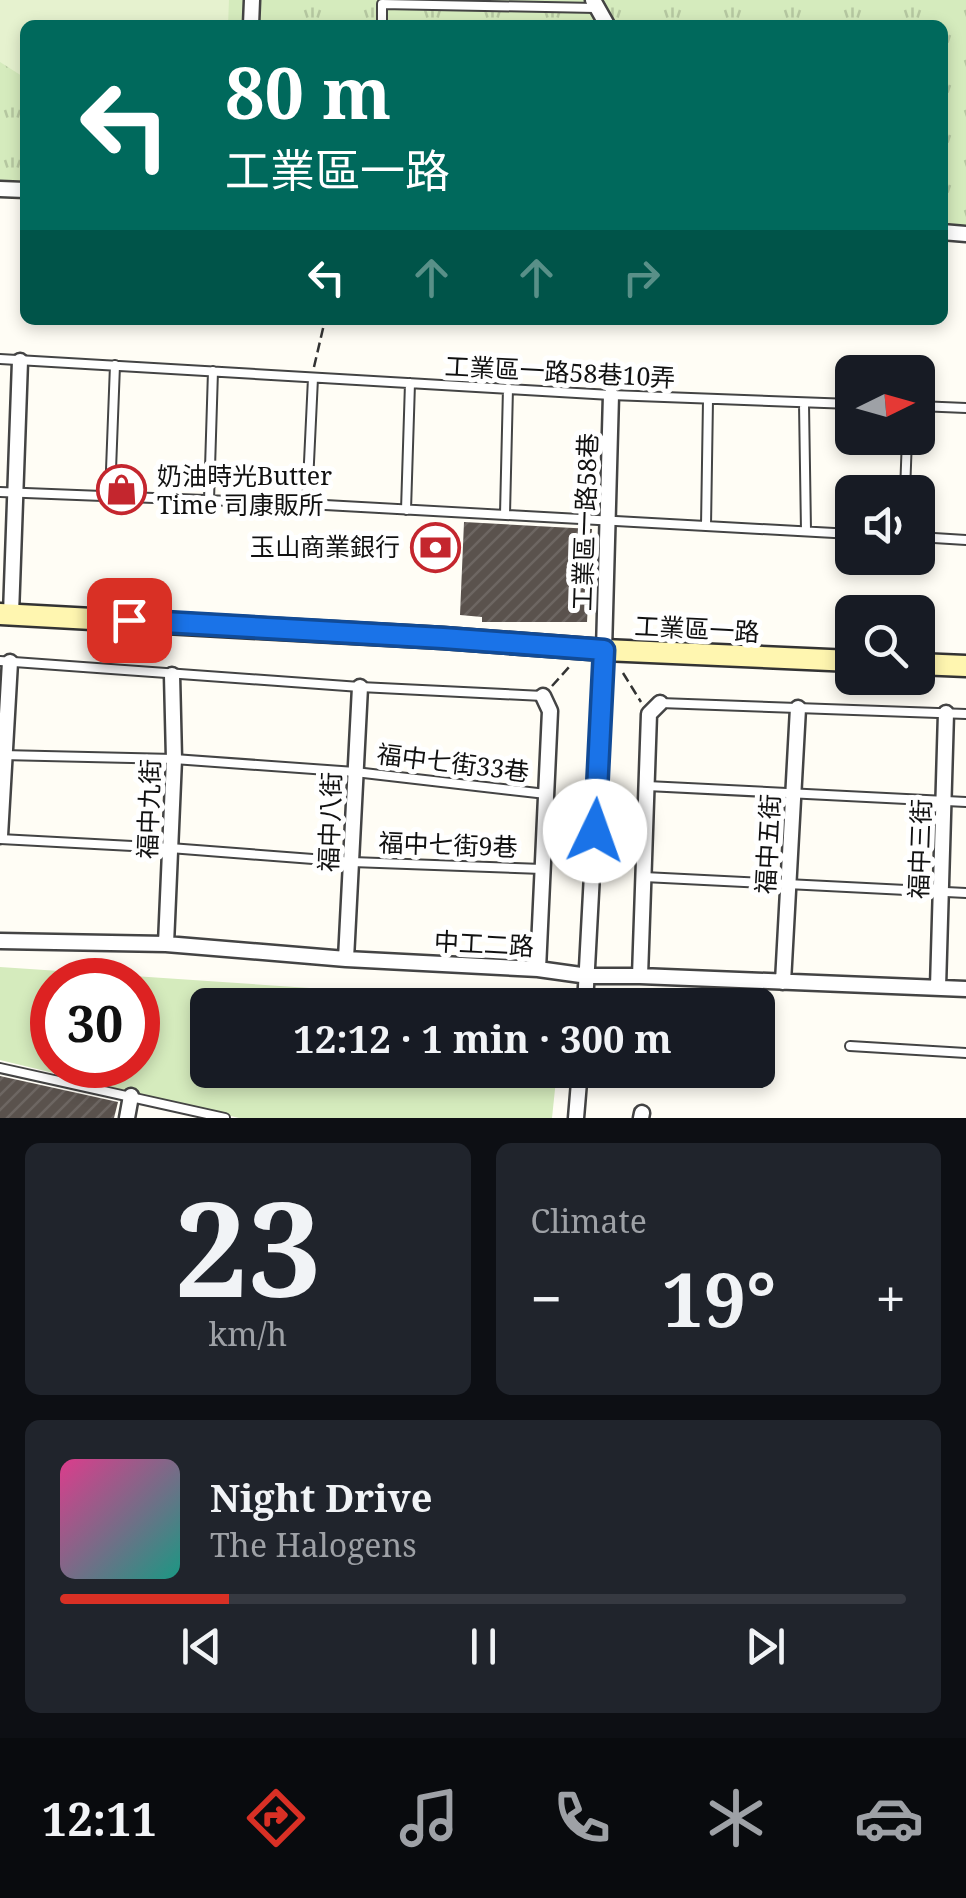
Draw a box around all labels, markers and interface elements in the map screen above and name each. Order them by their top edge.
text: 80 m [225,44,391,140]
icon: left [60,60,190,190]
text: 工業區一路 [225,139,450,200]
icon: left [299,250,354,305]
icon: ahead [404,250,459,305]
icon: ahead [509,250,564,305]
icon: right [614,250,669,305]
street label: 工業區一路58巷10弄 [444,348,676,394]
north arrow [835,355,935,455]
map controls [835,355,935,695]
street label: 工業區一路58巷 [564,432,604,611]
place label: 奶油時光Butter Time 司康販所 [157,458,332,521]
shop icon: 奶油時光Butter Time 司康販所 [96,464,148,516]
button: sound [835,475,935,575]
bank icon: 玉山商業銀行 [409,521,461,573]
place label: 玉山商業銀行 [250,529,400,563]
pin [87,578,172,663]
icon: arrive [102,593,157,648]
button: search [835,595,935,695]
street label: 工業區一路 [634,608,760,648]
street label: 福中七街33巷 [375,736,531,788]
street label: 福中九街 [129,758,167,860]
street label: 福中八街 [310,771,348,873]
position arrow [543,779,647,883]
street label: 福中五街 [747,793,787,895]
street label: 福中三街 [900,798,938,900]
street label: 福中七街9巷 [378,825,518,863]
street label: 中工二路 [433,923,535,963]
speed limit sign: 30 [30,958,160,1088]
text: 12:12 · 1 min · 300 m [293,1012,672,1064]
text: 23 [174,1158,321,1335]
text: Climate [531,1199,647,1242]
text: 19° [661,1247,776,1349]
text: − [531,1260,562,1335]
text: + [875,1260,906,1335]
text: km/h [209,1312,287,1355]
text: Night Drive [210,1471,432,1523]
text: The Halogens [210,1523,417,1566]
icon: previous [174,1619,229,1674]
icon: pause [456,1619,511,1674]
icon: next [738,1619,793,1674]
icon: directions [241,1783,311,1853]
icon: music [394,1783,464,1853]
icon: phone [547,1783,617,1853]
icon: climate [701,1783,771,1853]
icon: car [854,1783,924,1853]
text: 12:11 [42,1788,157,1849]

